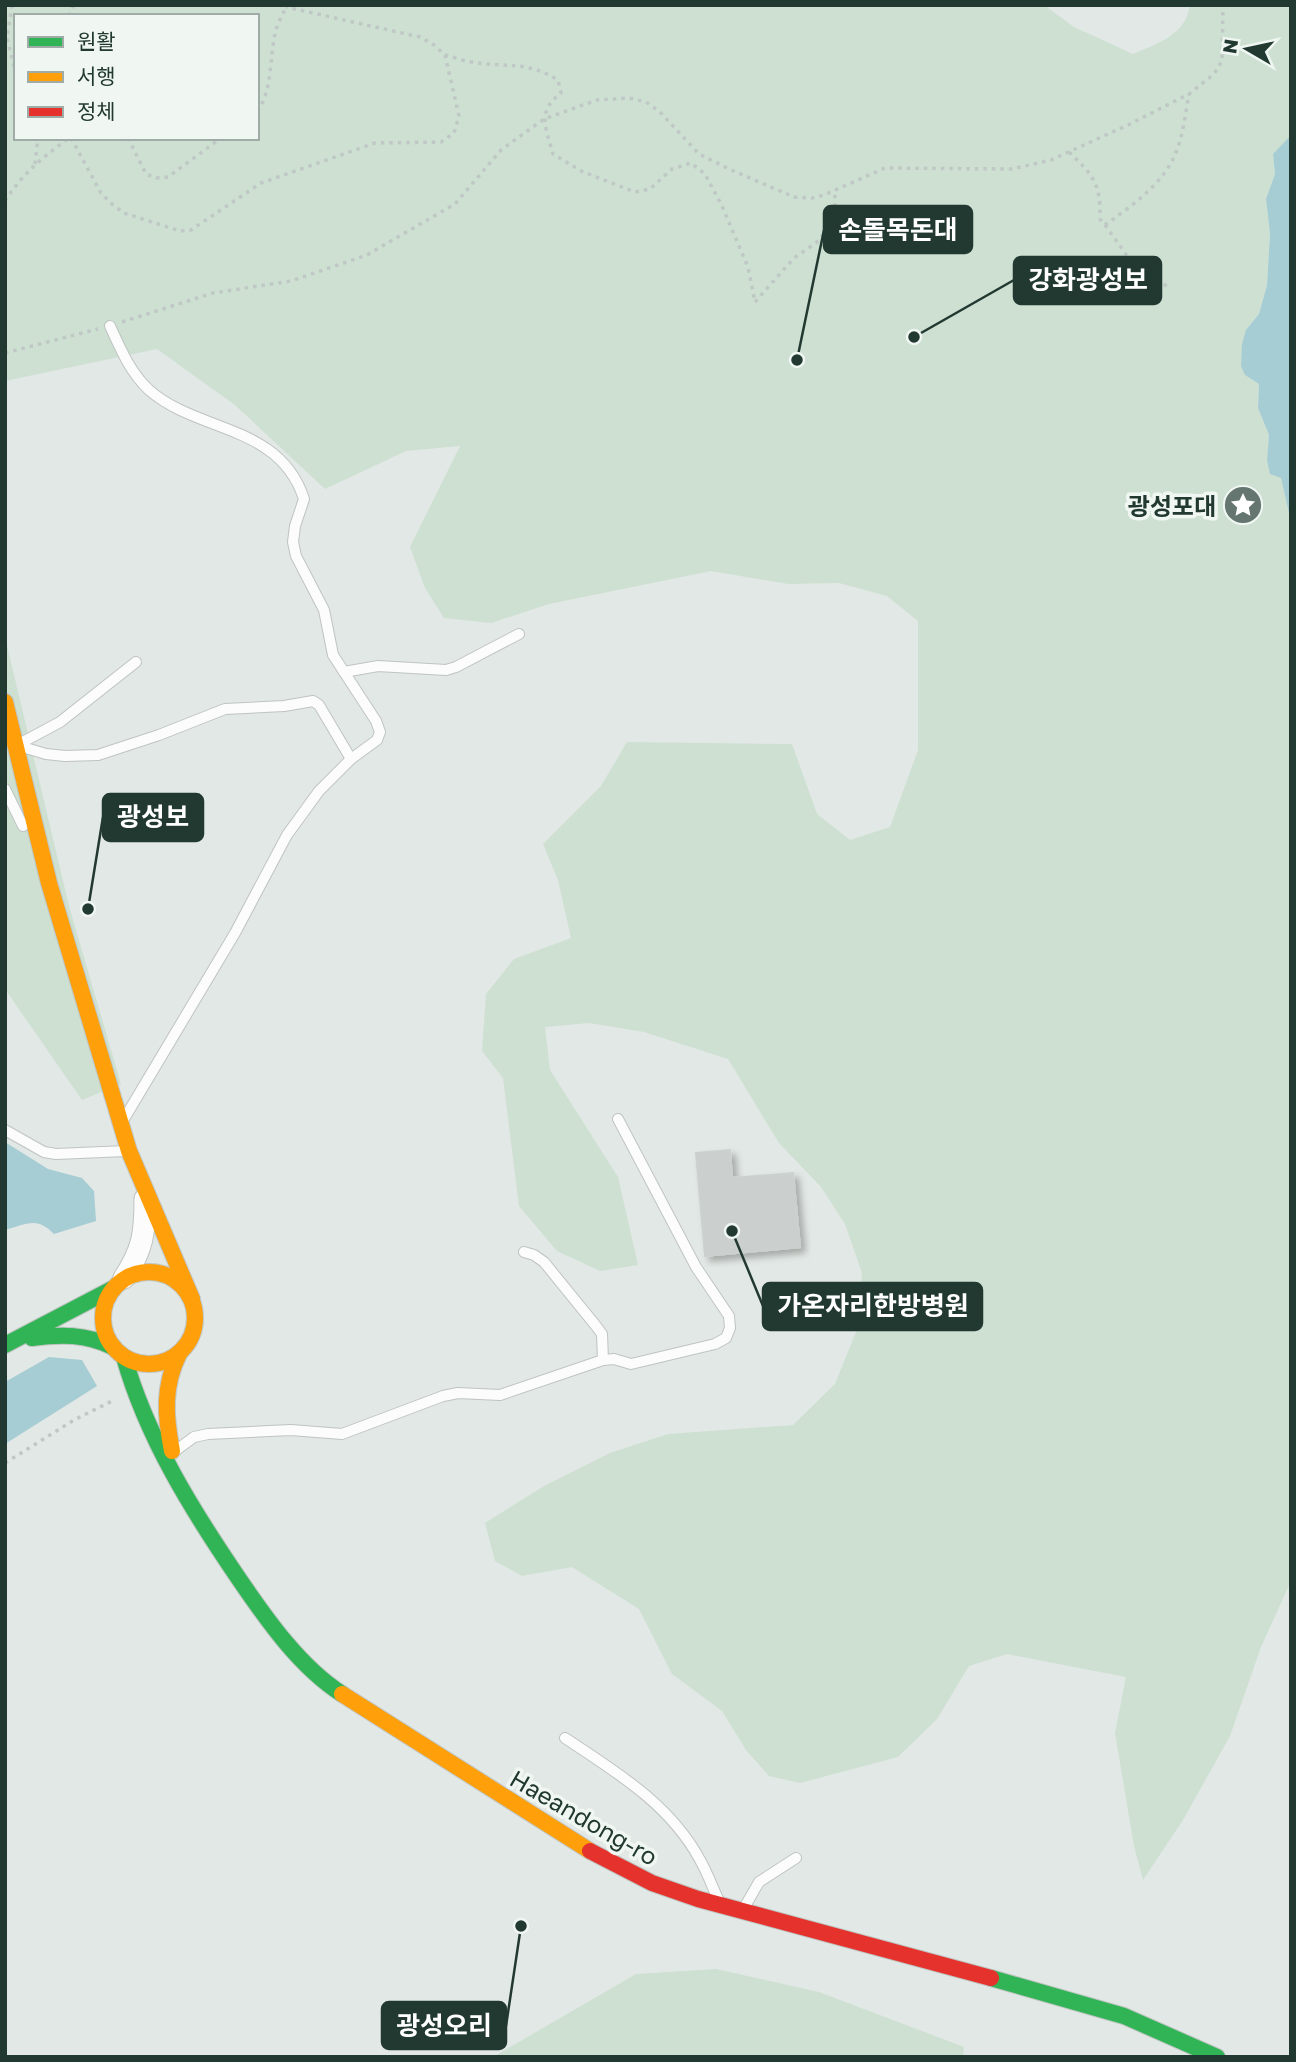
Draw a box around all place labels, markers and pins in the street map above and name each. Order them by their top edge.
callout: 손돌목돈대 [824,206,972,253]
callout: 강화광성보 [1014,257,1161,304]
place icon: 광성포대 [1222,484,1264,526]
place label: 광성포대 [1128,491,1216,520]
callout: 광성보 [103,794,203,841]
callout: 가온자리한방병원 [763,1283,982,1330]
callout: 광성오리 [382,2002,506,2049]

